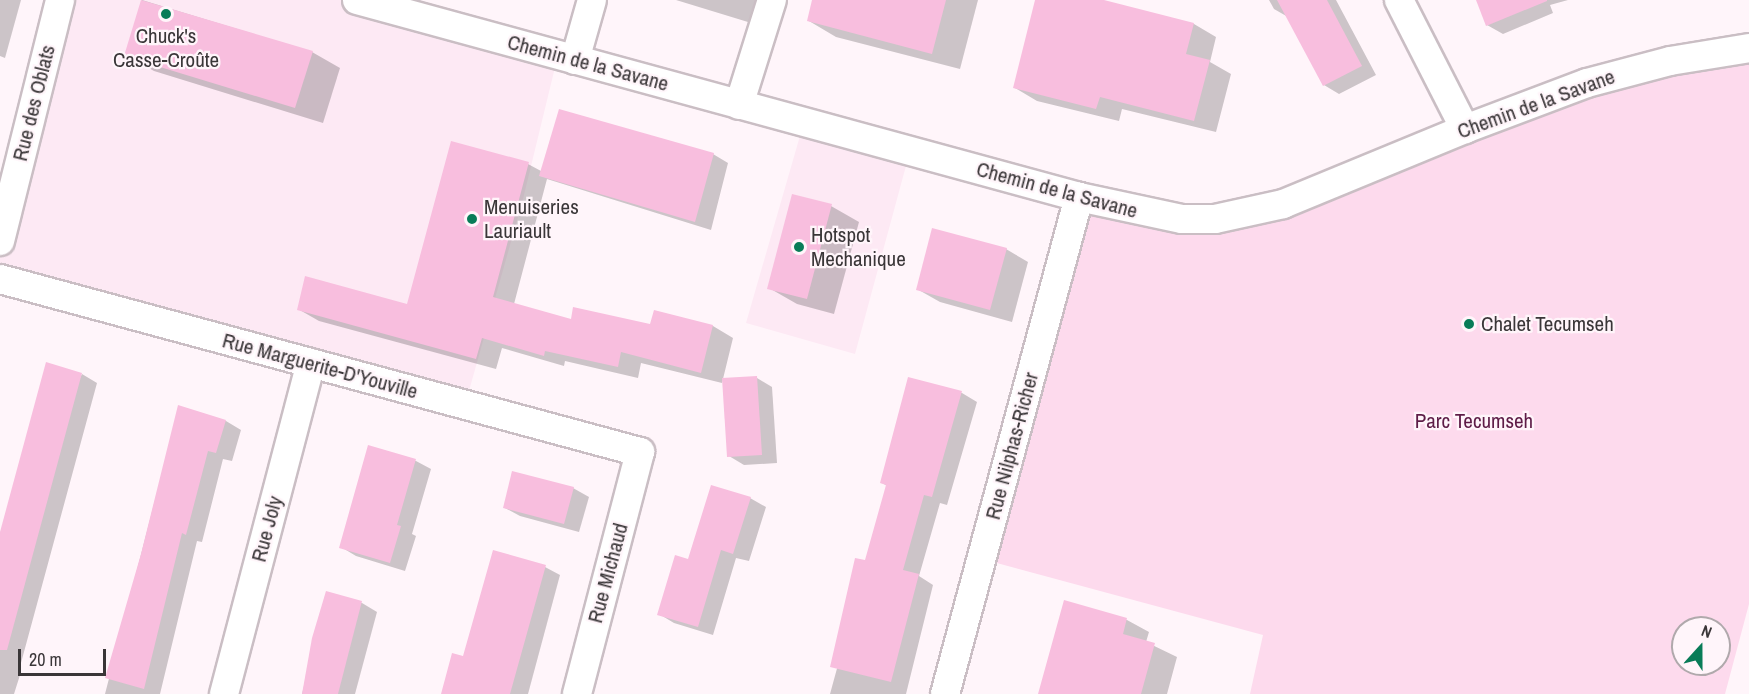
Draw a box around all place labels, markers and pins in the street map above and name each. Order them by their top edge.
marker: Chuck's Casse-Croûte [159,7,173,21]
place label: Chuck's Casse-Croûte [113,23,219,73]
place label: Menuiseries Lauriault [484,194,579,244]
marker: Menuiseries Lauriault [465,212,479,226]
place label: Hotspot Mechanique [811,222,906,272]
marker: Hotspot Mechanique [792,240,806,254]
place label: Chalet Tecumseh [1481,311,1614,337]
marker: Chalet Tecumseh [1462,317,1476,331]

